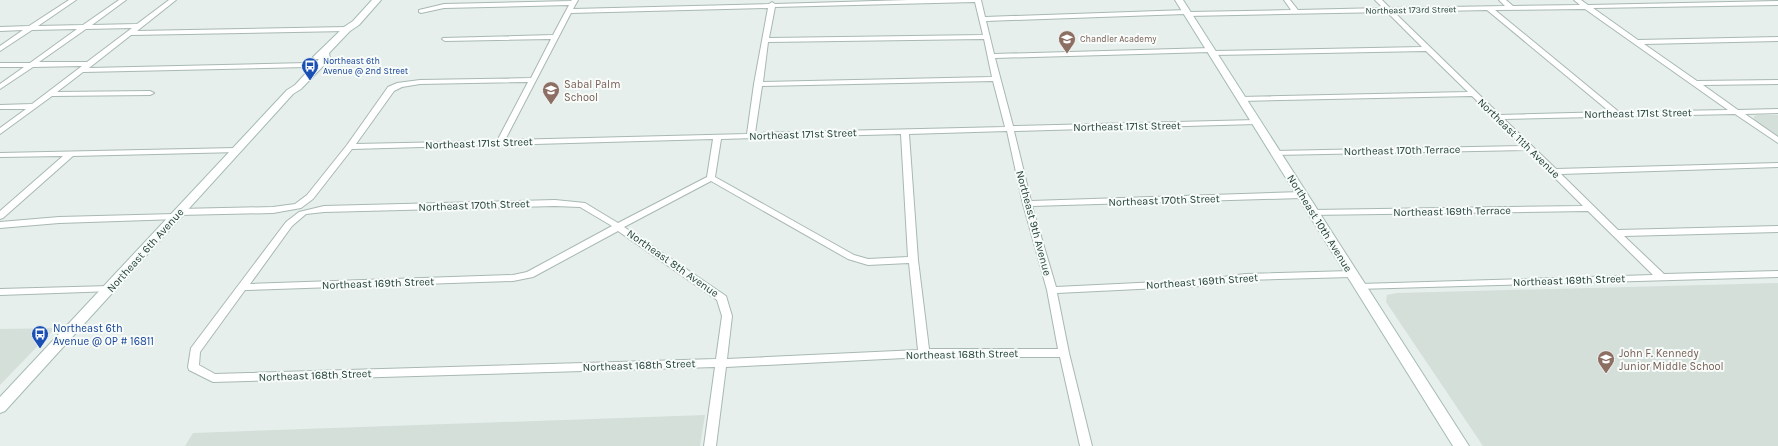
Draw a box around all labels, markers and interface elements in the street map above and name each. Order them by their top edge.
street label: Northeast 173rd Street [1365,4,1457,16]
school or university icon: Chandler Academy [1057,29,1077,54]
place label: Chandler Academy [1080,34,1157,44]
bus stop icon: Northeast 6th Avenue @ 2nd Street [300,56,320,81]
place label: Northeast 6th Avenue @ 2nd Street [323,56,409,77]
place label: Sabal Palm School [564,78,621,104]
school or university icon: Sabal Palm School [541,80,561,105]
street label: Northeast 11th Avenue [1475,96,1563,181]
street label: Northeast 171st Street [1584,106,1692,121]
street label: Northeast 171st Street [1073,119,1181,134]
street label: Northeast 171st Street [749,126,857,143]
street label: Northeast 171st Street [425,135,533,152]
street label: Northeast 170th Terrace [1343,143,1461,158]
street label: Northeast 9th Avenue [1013,169,1054,278]
street label: Northeast 10th Avenue [1284,172,1355,275]
street label: Northeast 170th Street [1108,192,1220,209]
street label: Northeast 170th Street [418,197,530,214]
street label: Northeast 169th Terrace [1393,204,1511,219]
street label: Northeast 6th Avenue [104,205,187,295]
street label: Northeast 8th Avenue [624,227,721,300]
street label: Northeast 169th Street [1146,271,1259,292]
street label: Northeast 169th Street [1513,272,1625,289]
street label: Northeast 169th Street [322,275,434,292]
place label: Northeast 6th Avenue @ OP # 16811 [53,322,154,348]
bus stop icon: Northeast 6th Avenue @ OP # 16811 [30,324,50,349]
street label: Northeast 168th Street [906,347,1019,362]
place label: John F. Kennedy Junior Middle School [1619,347,1724,373]
school or university icon: John F. Kennedy Junior Middle School [1596,349,1616,374]
street label: Northeast 168th Street [582,357,696,374]
street label: Northeast 168th Street [258,367,372,384]

